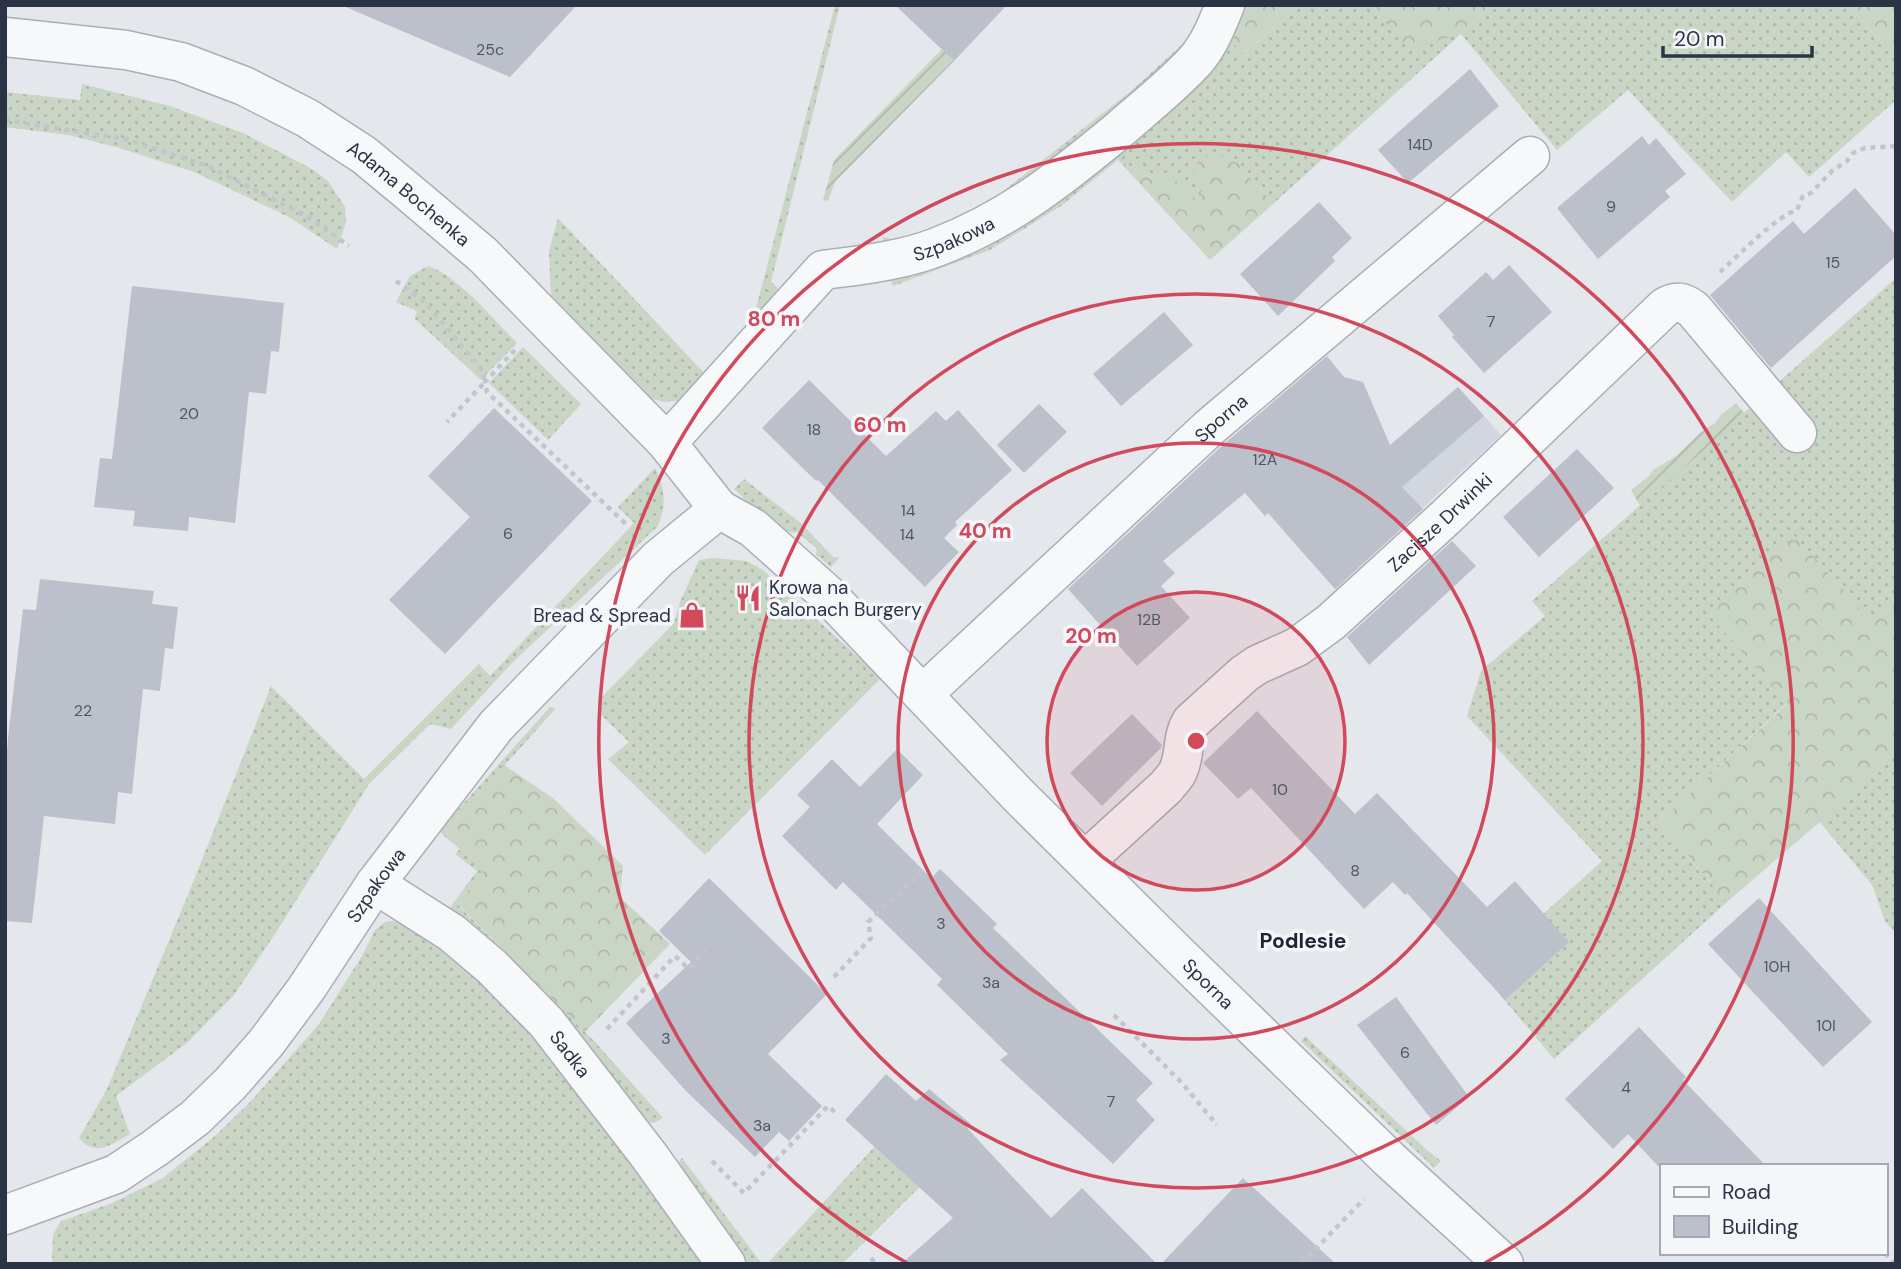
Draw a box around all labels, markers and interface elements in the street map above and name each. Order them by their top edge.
scale bar [1663,14,1812,58]
text: 20 m [1674,25,1725,53]
house number: 25c [476,39,504,60]
house number: 14D [1407,134,1433,155]
street label: Adama Bochenka [342,135,475,252]
house number: 9 [1606,196,1616,217]
street label: Szpakowa [910,211,999,267]
house number: 15 [1826,252,1840,273]
text: 80 m [748,305,800,333]
house number: 7 [1487,311,1495,332]
street label: Sporna [1189,389,1253,448]
house number: 20 [179,403,199,424]
text: 60 m [854,411,906,439]
house number: 18 [807,419,821,440]
house number: 12A [1253,449,1278,470]
street label: Zacisze Drwinki [1382,467,1498,577]
house number: 14 [901,500,916,521]
text: 40 m [958,517,1012,545]
house number: 6 [503,523,513,544]
house number: 14 [900,524,915,545]
place label: Krowa na Salonach Burgery [769,575,922,622]
restaurant icon: Krowa na Salonach Burgery [733,583,763,613]
shop icon: Bread & Spread [677,600,707,630]
place label: Bread & Spread [533,603,671,628]
house number: 12B [1137,609,1161,630]
text: 20 m [1065,622,1117,650]
house number: 22 [74,700,92,721]
centre of rings [1184,729,1208,753]
house number: 10 [1272,779,1288,800]
street label: Szpakowa [341,843,411,928]
house number: 8 [1350,860,1360,881]
house number: 3 [936,913,946,934]
district label: Podlesie [1260,927,1346,955]
street label: Sporna [1177,953,1239,1015]
house number: 10H [1764,956,1790,977]
house number: 3a [982,972,1000,993]
house number: 10I [1816,1015,1836,1036]
street label: Sadka [544,1025,596,1083]
house number: 3 [661,1028,671,1049]
house number: 6 [1400,1042,1410,1063]
house number: 4 [1621,1077,1631,1098]
house number: 7 [1107,1091,1115,1112]
house number: 3a [753,1115,771,1136]
legend [1660,1164,1887,1255]
text: Road [1722,1178,1771,1206]
text: Building [1722,1213,1799,1241]

